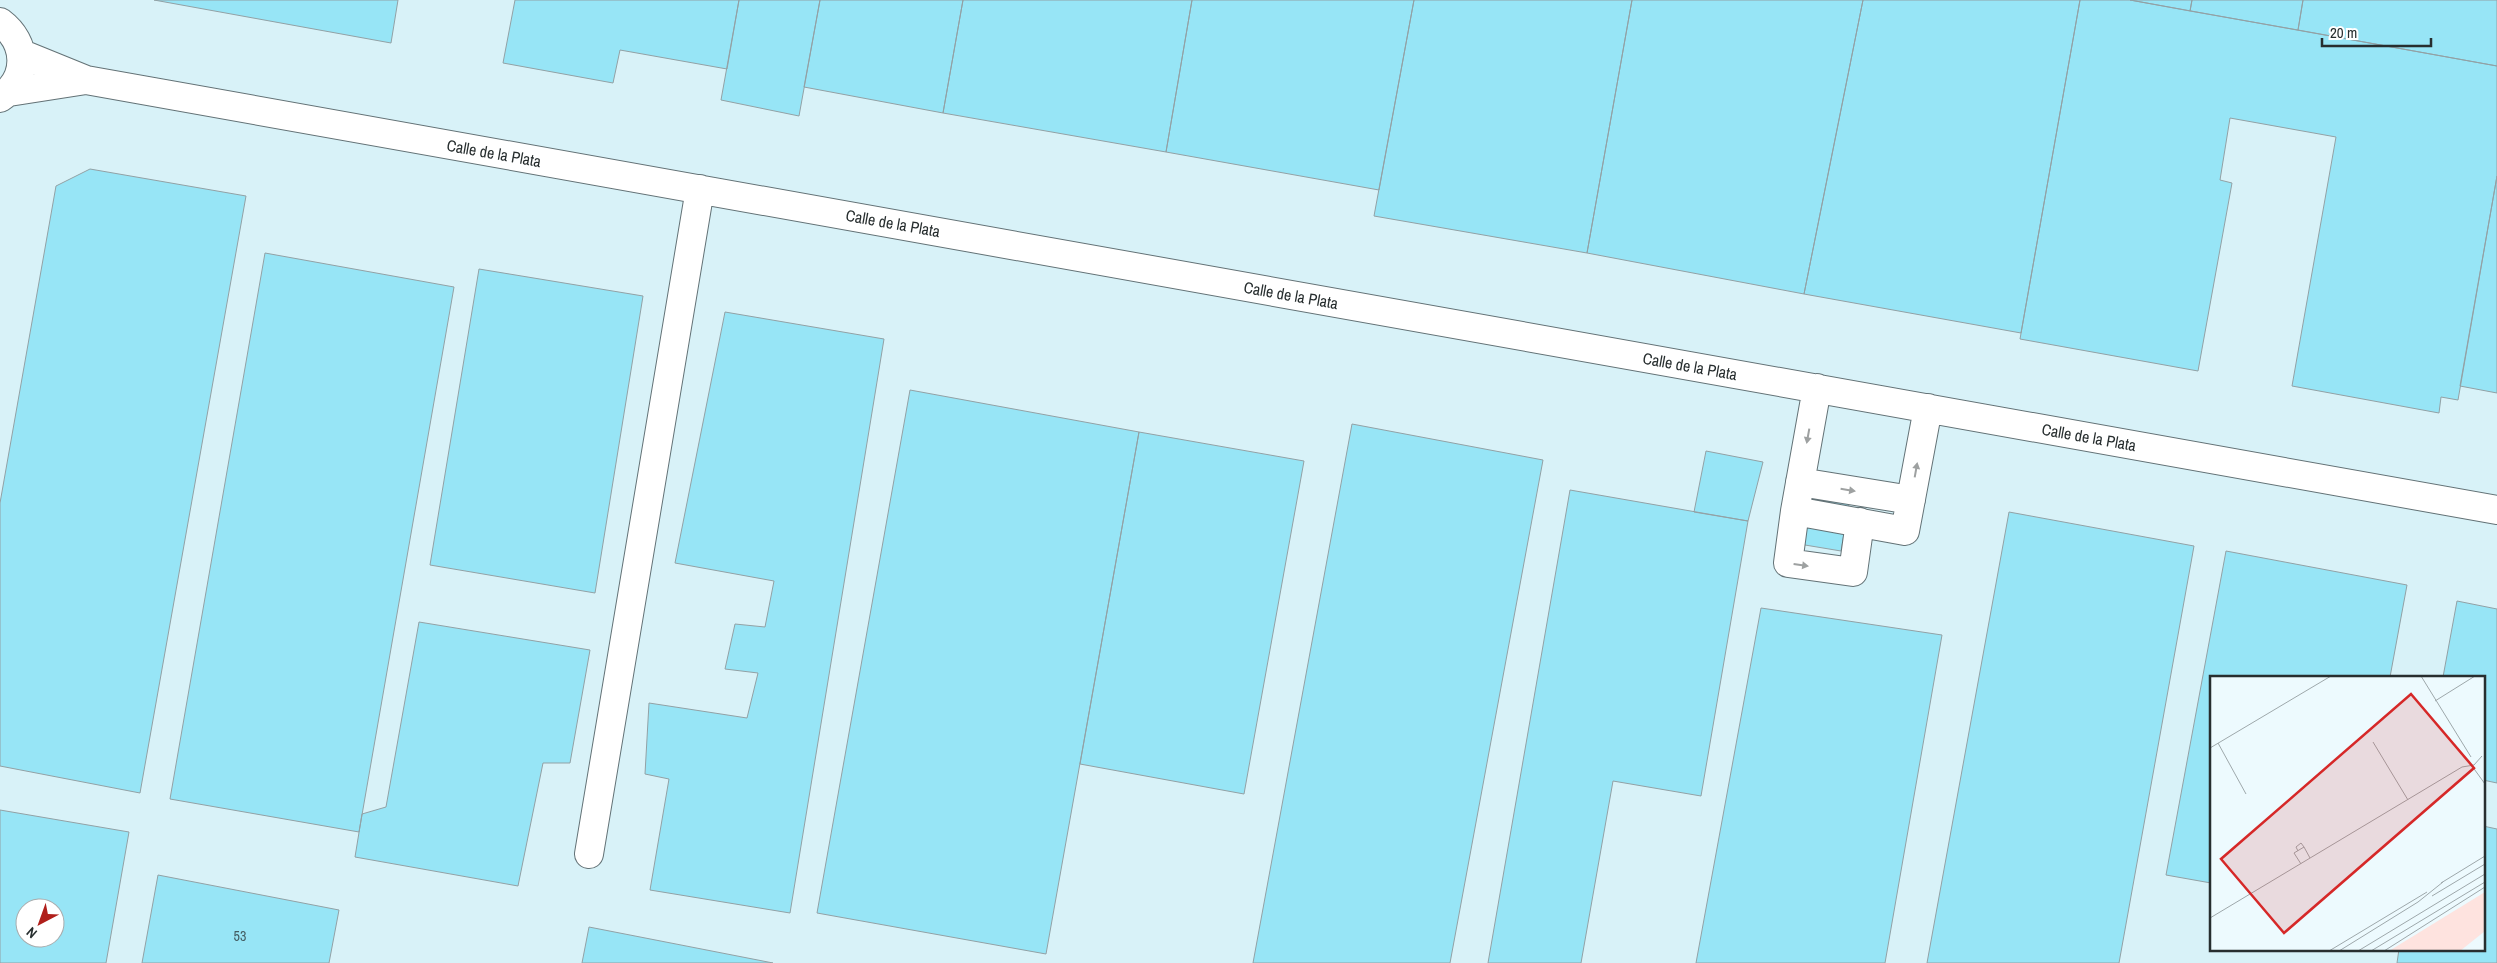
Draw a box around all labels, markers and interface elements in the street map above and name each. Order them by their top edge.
scale bar [2322,15,2431,47]
text: 20 m [2330,22,2357,43]
street label: Calle de la Plata [445,134,544,172]
street label: Calle de la Plata [844,204,943,242]
street label: Calle de la Plata [1242,276,1341,314]
street label: Calle de la Plata [1641,347,1740,385]
street label: Calle de la Plata [2040,418,2139,456]
one-way arrow [1804,429,1812,445]
one-way arrow [1913,461,1921,477]
one-way arrow [1841,486,1857,494]
one-way arrow [1793,561,1809,569]
inset map [2210,676,2484,950]
north arrow [15,898,65,948]
text: N [22,923,41,942]
house number: 53 [234,927,246,945]

